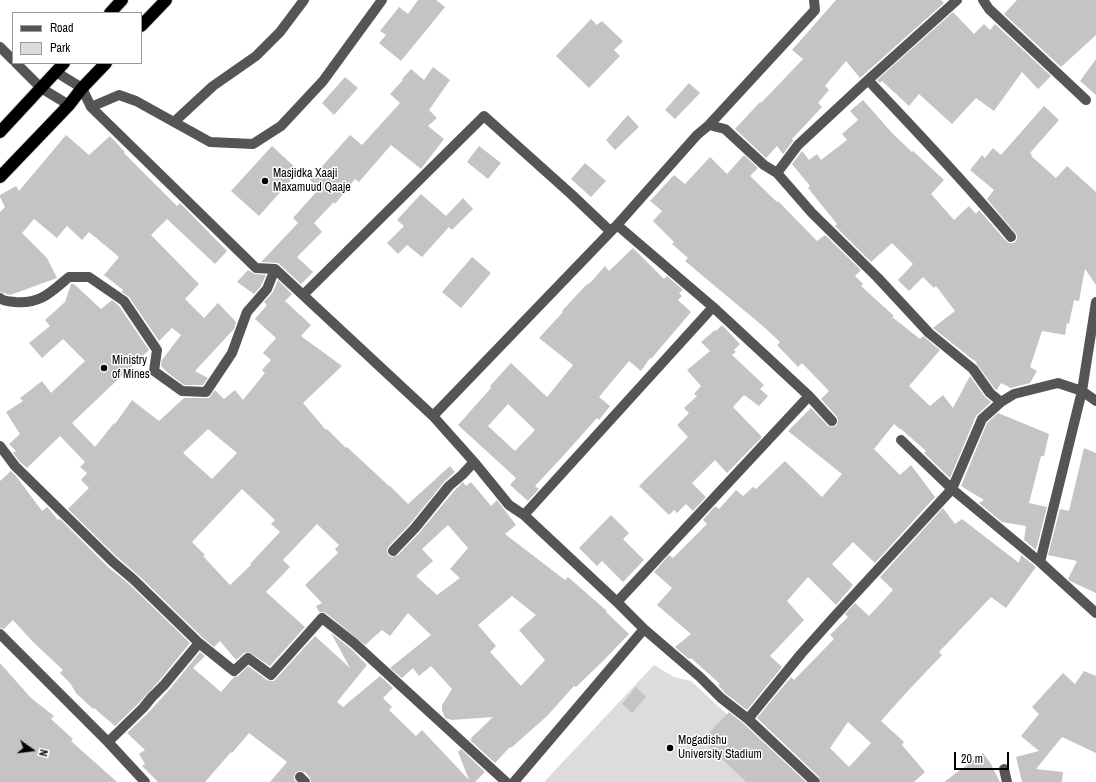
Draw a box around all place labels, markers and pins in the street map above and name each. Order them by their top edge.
place label: Masjidka Xaaji Maxamuud Qaaje [273,167,351,195]
marker: Masjidka Xaaji Maxamuud Qaaje [260,176,270,186]
place label: Ministry of Mines [112,354,150,382]
marker: Ministry of Mines [99,363,109,373]
place label: Mogadishu University Stadium [678,734,762,762]
marker: Mogadishu University Stadium [665,743,675,753]

